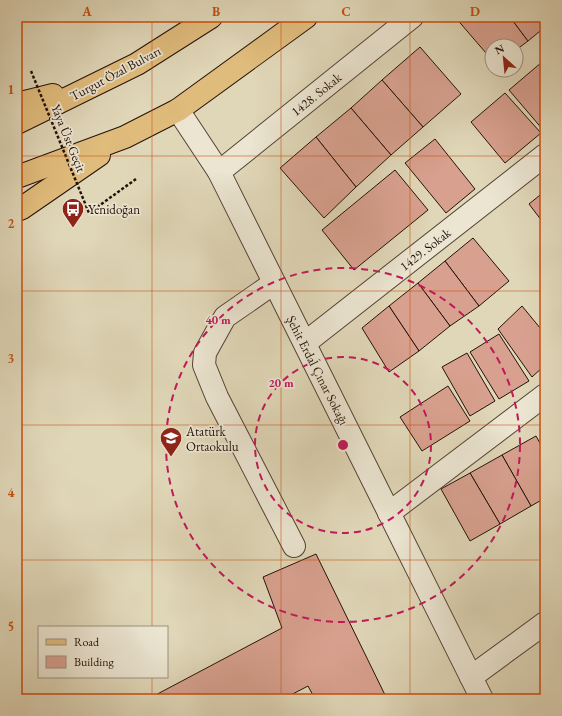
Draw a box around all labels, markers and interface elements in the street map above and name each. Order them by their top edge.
text: A [81,3,92,20]
text: B [212,3,220,20]
text: C [341,3,351,20]
text: D [470,3,480,20]
north arrow [484,38,524,78]
text: N [492,41,507,57]
street label: Turgut Özal Bulvarı [67,42,164,105]
street label: 1428. Sokak [288,68,346,120]
text: 1 [8,81,15,98]
street label: Yaya Üst Geçit [47,102,90,175]
bus stop icon: Yenidoğan [60,196,86,229]
place label: Yenidoğan [88,201,140,218]
text: 2 [8,215,15,232]
street label: 1429. Sokak [396,224,455,275]
text: 40 m [205,312,231,328]
street label: Şehit Erdal Çınar Sokağı [283,313,353,428]
text: 3 [8,350,15,367]
text: 20 m [268,375,294,391]
place label: Atatürk Ortaokulu [185,423,239,455]
school or university icon: Atatürk Ortaokulu [158,425,184,458]
centre of rings [336,438,350,452]
text: 4 [8,484,15,501]
text: 5 [8,618,14,635]
legend [38,626,168,678]
text: Road [74,634,100,650]
text: Building [74,654,115,670]

